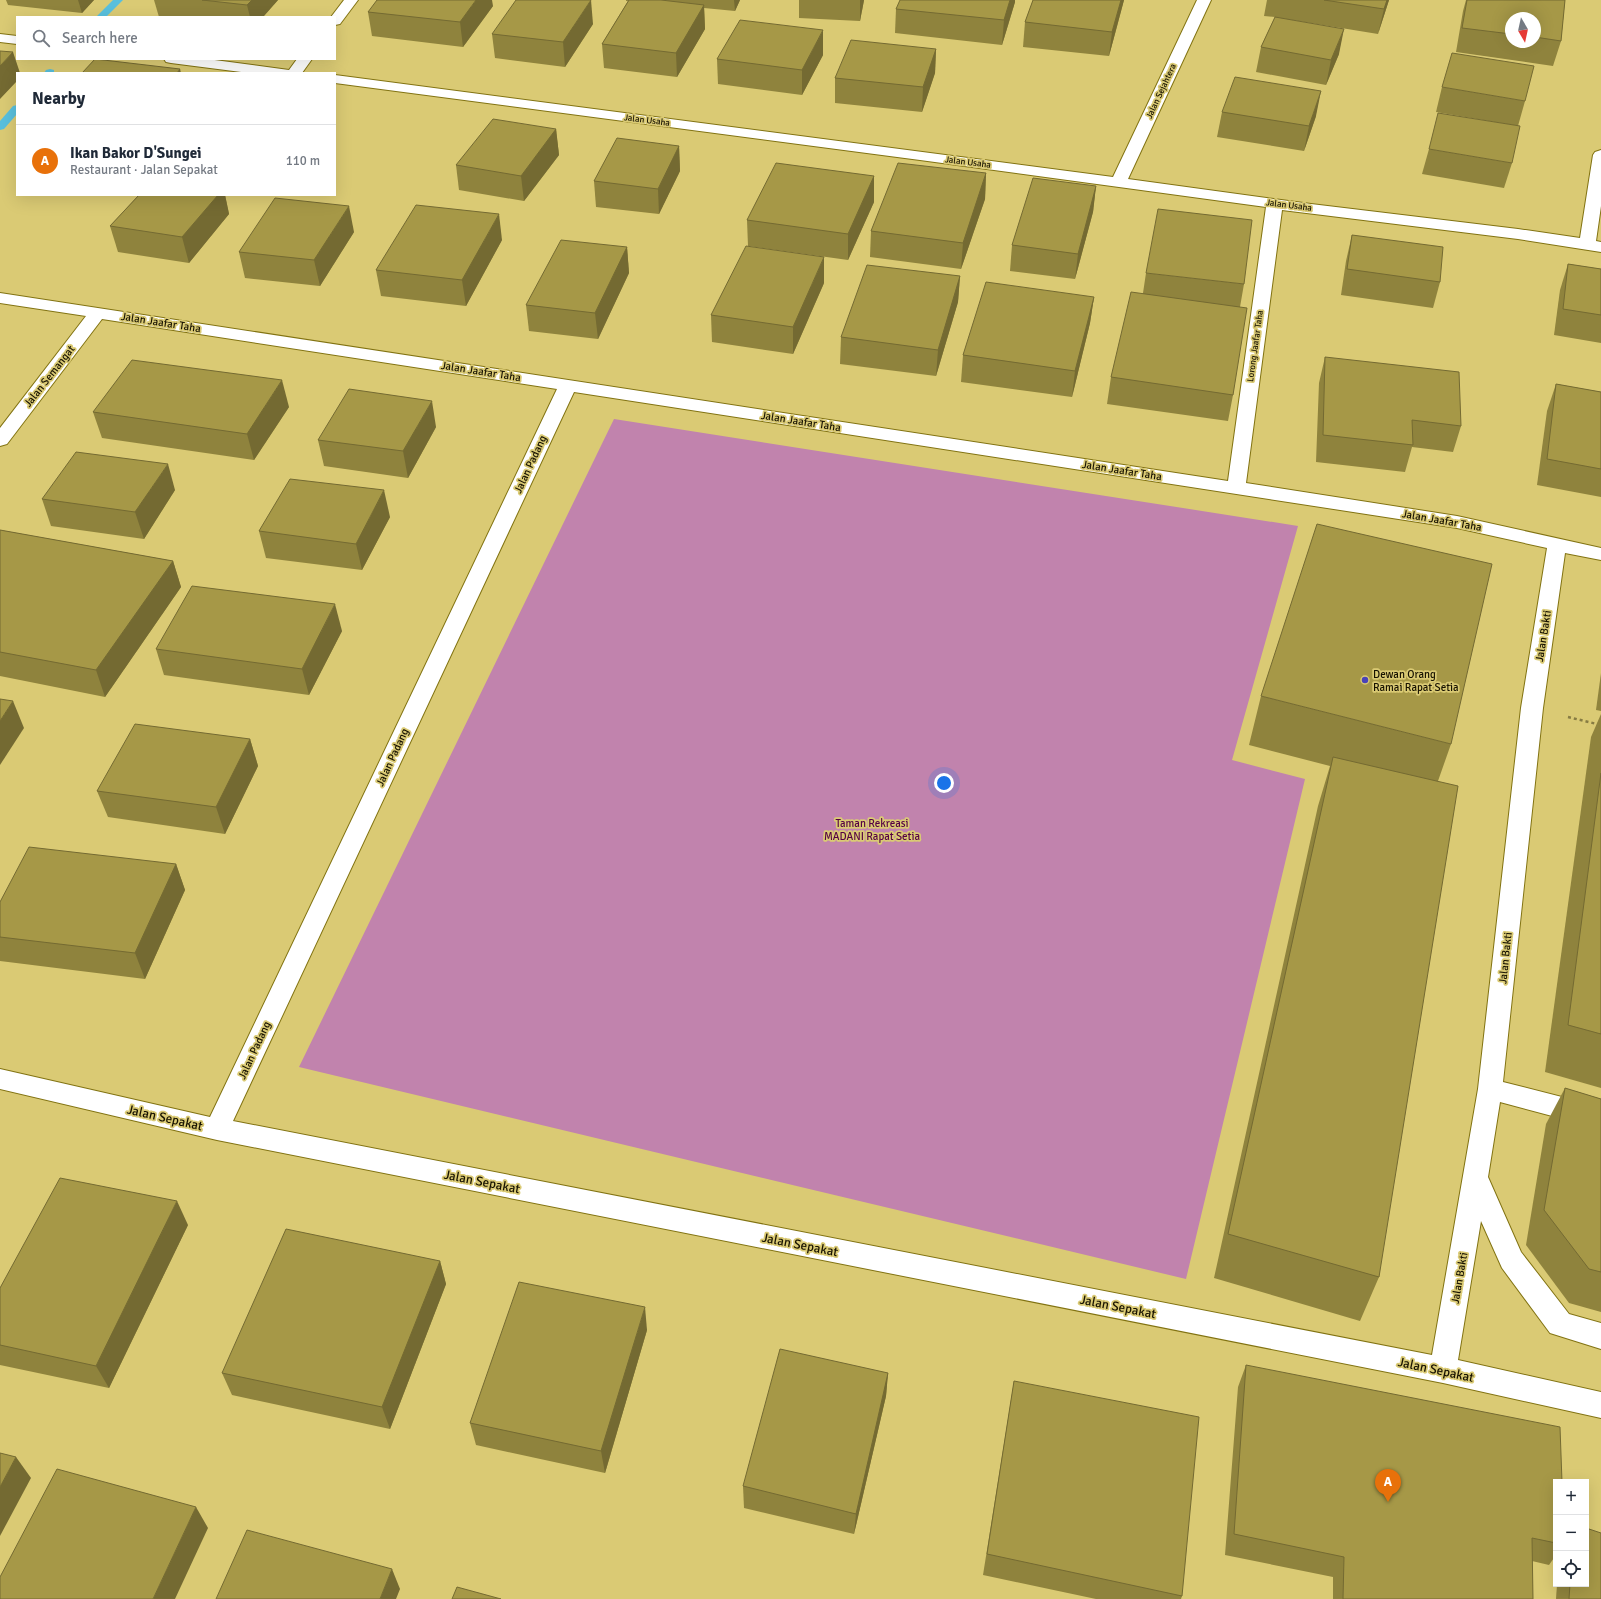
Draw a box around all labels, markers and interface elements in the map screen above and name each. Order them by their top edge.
north arrow [1505,12,1541,48]
search box [16,16,336,60]
icon: search [30,27,52,49]
text: Search here [62,29,138,47]
street label: Jalan Sejahtera [1144,62,1179,120]
text: Nearby [32,88,85,109]
street label: Jalan Usaha [623,112,671,129]
text: Ikan Bakor D'Sungei [70,144,202,162]
text: A [41,153,49,169]
text: 110 m [286,153,320,169]
street label: Jalan Usaha [944,154,992,171]
text: Restaurant · Jalan Sepakat [70,162,218,178]
street label: Jalan Usaha [1265,197,1313,214]
street label: Lorong Jaafar Taha [1245,309,1266,383]
street label: Jalan Jaafar Taha [120,310,202,335]
street label: Jalan Semangat [21,343,78,410]
street label: Jalan Jaafar Taha [440,359,522,384]
street label: Jalan Jaafar Taha [760,409,842,434]
street label: Jalan Padang [511,433,550,495]
street label: Jalan Jaafar Taha [1081,458,1163,483]
street label: Jalan Jaafar Taha [1401,507,1483,534]
street label: Jalan Bakti [1533,609,1554,663]
place label: Dewan Orang Ramai Rapat Setia [1373,668,1459,694]
marker: Dewan Orang Ramai Rapat Setia [1360,675,1370,685]
street label: Jalan Padang [373,726,412,788]
your location [934,773,954,793]
park label: Taman Rekreasi MADANI Rapat Setia [824,817,921,843]
street label: Jalan Bakti [1496,931,1515,985]
street label: Jalan Padang [235,1019,274,1081]
street label: Jalan Sepakat [125,1101,205,1135]
street label: Jalan Sepakat [442,1167,522,1197]
street label: Jalan Sepakat [760,1230,840,1260]
street label: Jalan Bakti [1449,1251,1470,1305]
street label: Jalan Sepakat [1078,1292,1158,1322]
street label: Jalan Sepakat [1396,1354,1476,1386]
pin: A [1375,1469,1401,1502]
map controls [1553,1479,1589,1587]
button: + [1553,1479,1589,1515]
button: − [1553,1515,1589,1551]
button: locate [1553,1551,1589,1587]

